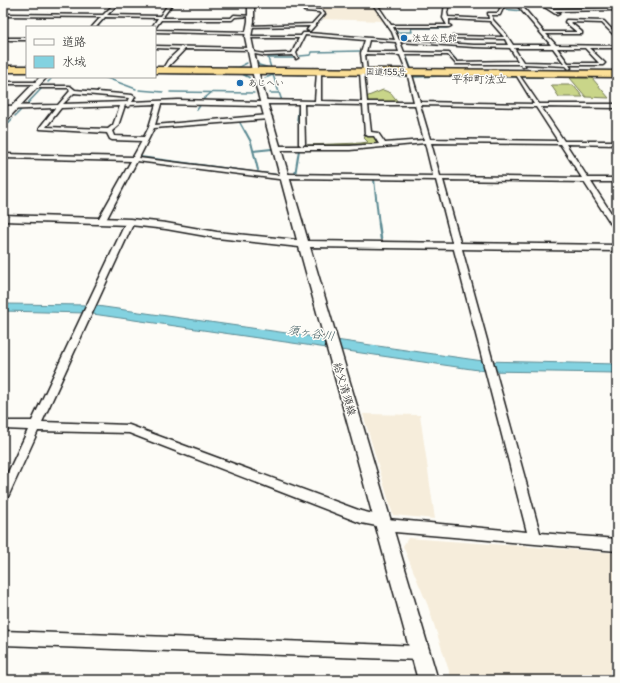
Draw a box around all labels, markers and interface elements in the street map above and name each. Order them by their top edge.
legend [26,26,156,78]
place label: 法立公民館 [412,32,457,43]
marker: 法立公民館 [399,33,409,43]
text: 道路 [62,34,86,49]
text: 水域 [62,54,86,69]
street label: 国道155号 [365,66,407,77]
district label: 平和町法立 [452,72,507,86]
place label: あじへい [248,77,284,88]
marker: あじへい [235,78,245,88]
water label: 須ヶ谷川 [286,322,336,343]
street label: 給父清須線 [331,361,359,417]

